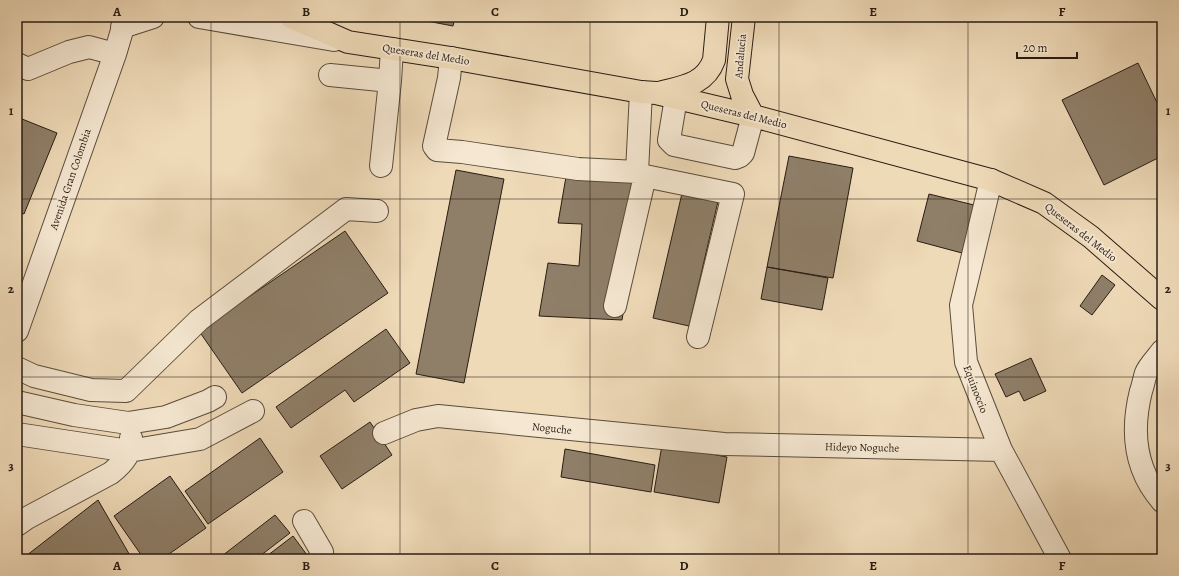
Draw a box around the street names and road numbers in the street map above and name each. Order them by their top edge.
street label: Andalucia [731,32,750,80]
street label: Queseras del Medio [381,40,471,69]
street label: Queseras del Medio [699,97,789,133]
street label: Avenida Gran Colombia [46,126,95,233]
street label: Queseras del Medio [1041,199,1120,266]
street label: Equinoccio [960,363,992,416]
street label: Noguche [531,419,573,438]
street label: Hideyo Noguche [825,439,899,456]

